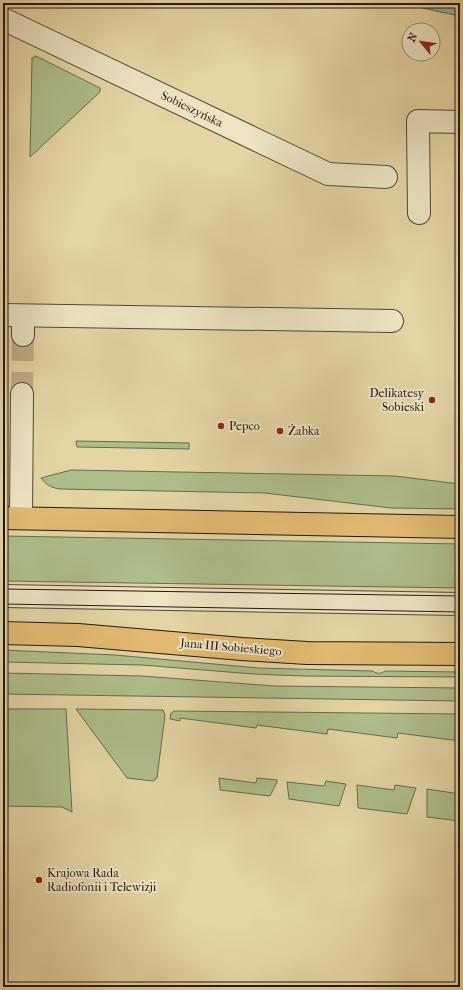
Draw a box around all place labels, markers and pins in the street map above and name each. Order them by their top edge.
place label: Delikatesy Sobieski [369,386,425,414]
marker: Delikatesy Sobieski [427,395,437,405]
place label: Pepco [229,419,260,433]
marker: Pepco [216,421,226,431]
place label: Żabka [288,423,320,438]
marker: Żabka [275,426,285,436]
place label: Krajowa Rada Radiofonii i Telewizji [47,866,157,894]
marker: Krajowa Rada Radiofonii i Telewizji [34,875,44,885]

